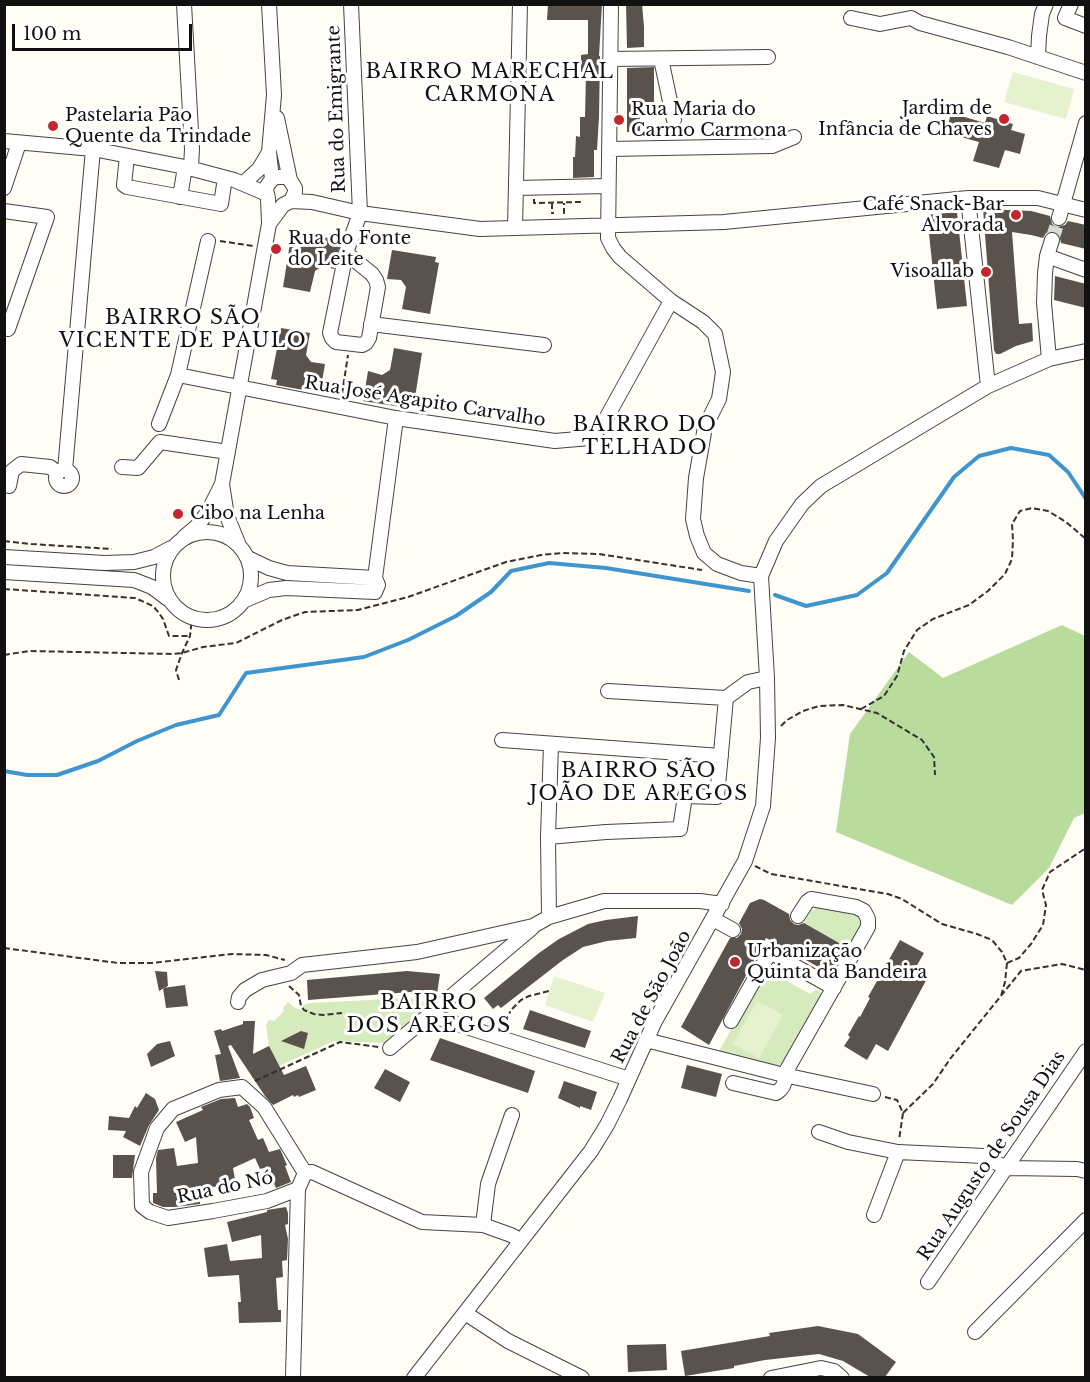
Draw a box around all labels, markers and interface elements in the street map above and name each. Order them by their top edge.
scale bar [15,12,195,50]
text: 100 m [23,23,81,45]
street label: Rua do Emigrante [323,25,351,193]
district label: BAIRRO MARECHAL CARMONA [365,60,615,107]
place label: Jardim de Infância de Chaves [818,98,992,140]
place label: Rua Maria do Carmo Carmona [631,99,787,142]
place label: Pastelaria Pão Quente da Trindade [65,105,251,148]
marker: Jardim de Infância de Chaves [997,112,1011,126]
marker: Rua Maria do Carmo Carmona [612,113,626,127]
marker: Pastelaria Pão Quente da Trindade [46,119,60,133]
place label: Café Snack-Bar Alvorada [862,194,1004,236]
marker: Café Snack-Bar Alvorada [1009,208,1023,222]
place label: Rua do Fonte do Leite [288,228,411,270]
marker: Rua do Fonte do Leite [269,242,283,256]
place label: Visoallab [891,261,974,283]
marker: Visoallab [979,265,993,279]
district label: BAIRRO SÃO VICENTE DE PAULO [59,306,307,353]
street label: Rua José Agapito Carvalho [303,372,547,432]
district label: BAIRRO DO TELHADO [573,413,717,460]
place label: Cibo na Lenha [190,503,325,525]
marker: Cibo na Lenha [171,507,185,521]
district label: BAIRRO SÃO JOÃO DE AREGOS [529,759,749,806]
street label: Rua de São João [608,927,696,1067]
place label: Urbanização Quinta da Bandeira [747,941,927,984]
marker: Urbanização Quinta da Bandeira [728,955,742,969]
district label: BAIRRO DOS AREGOS [346,991,512,1038]
street label: Rua Augusto de Sousa Dias [914,1047,1070,1265]
street label: Rua do Nó [175,1167,275,1209]

